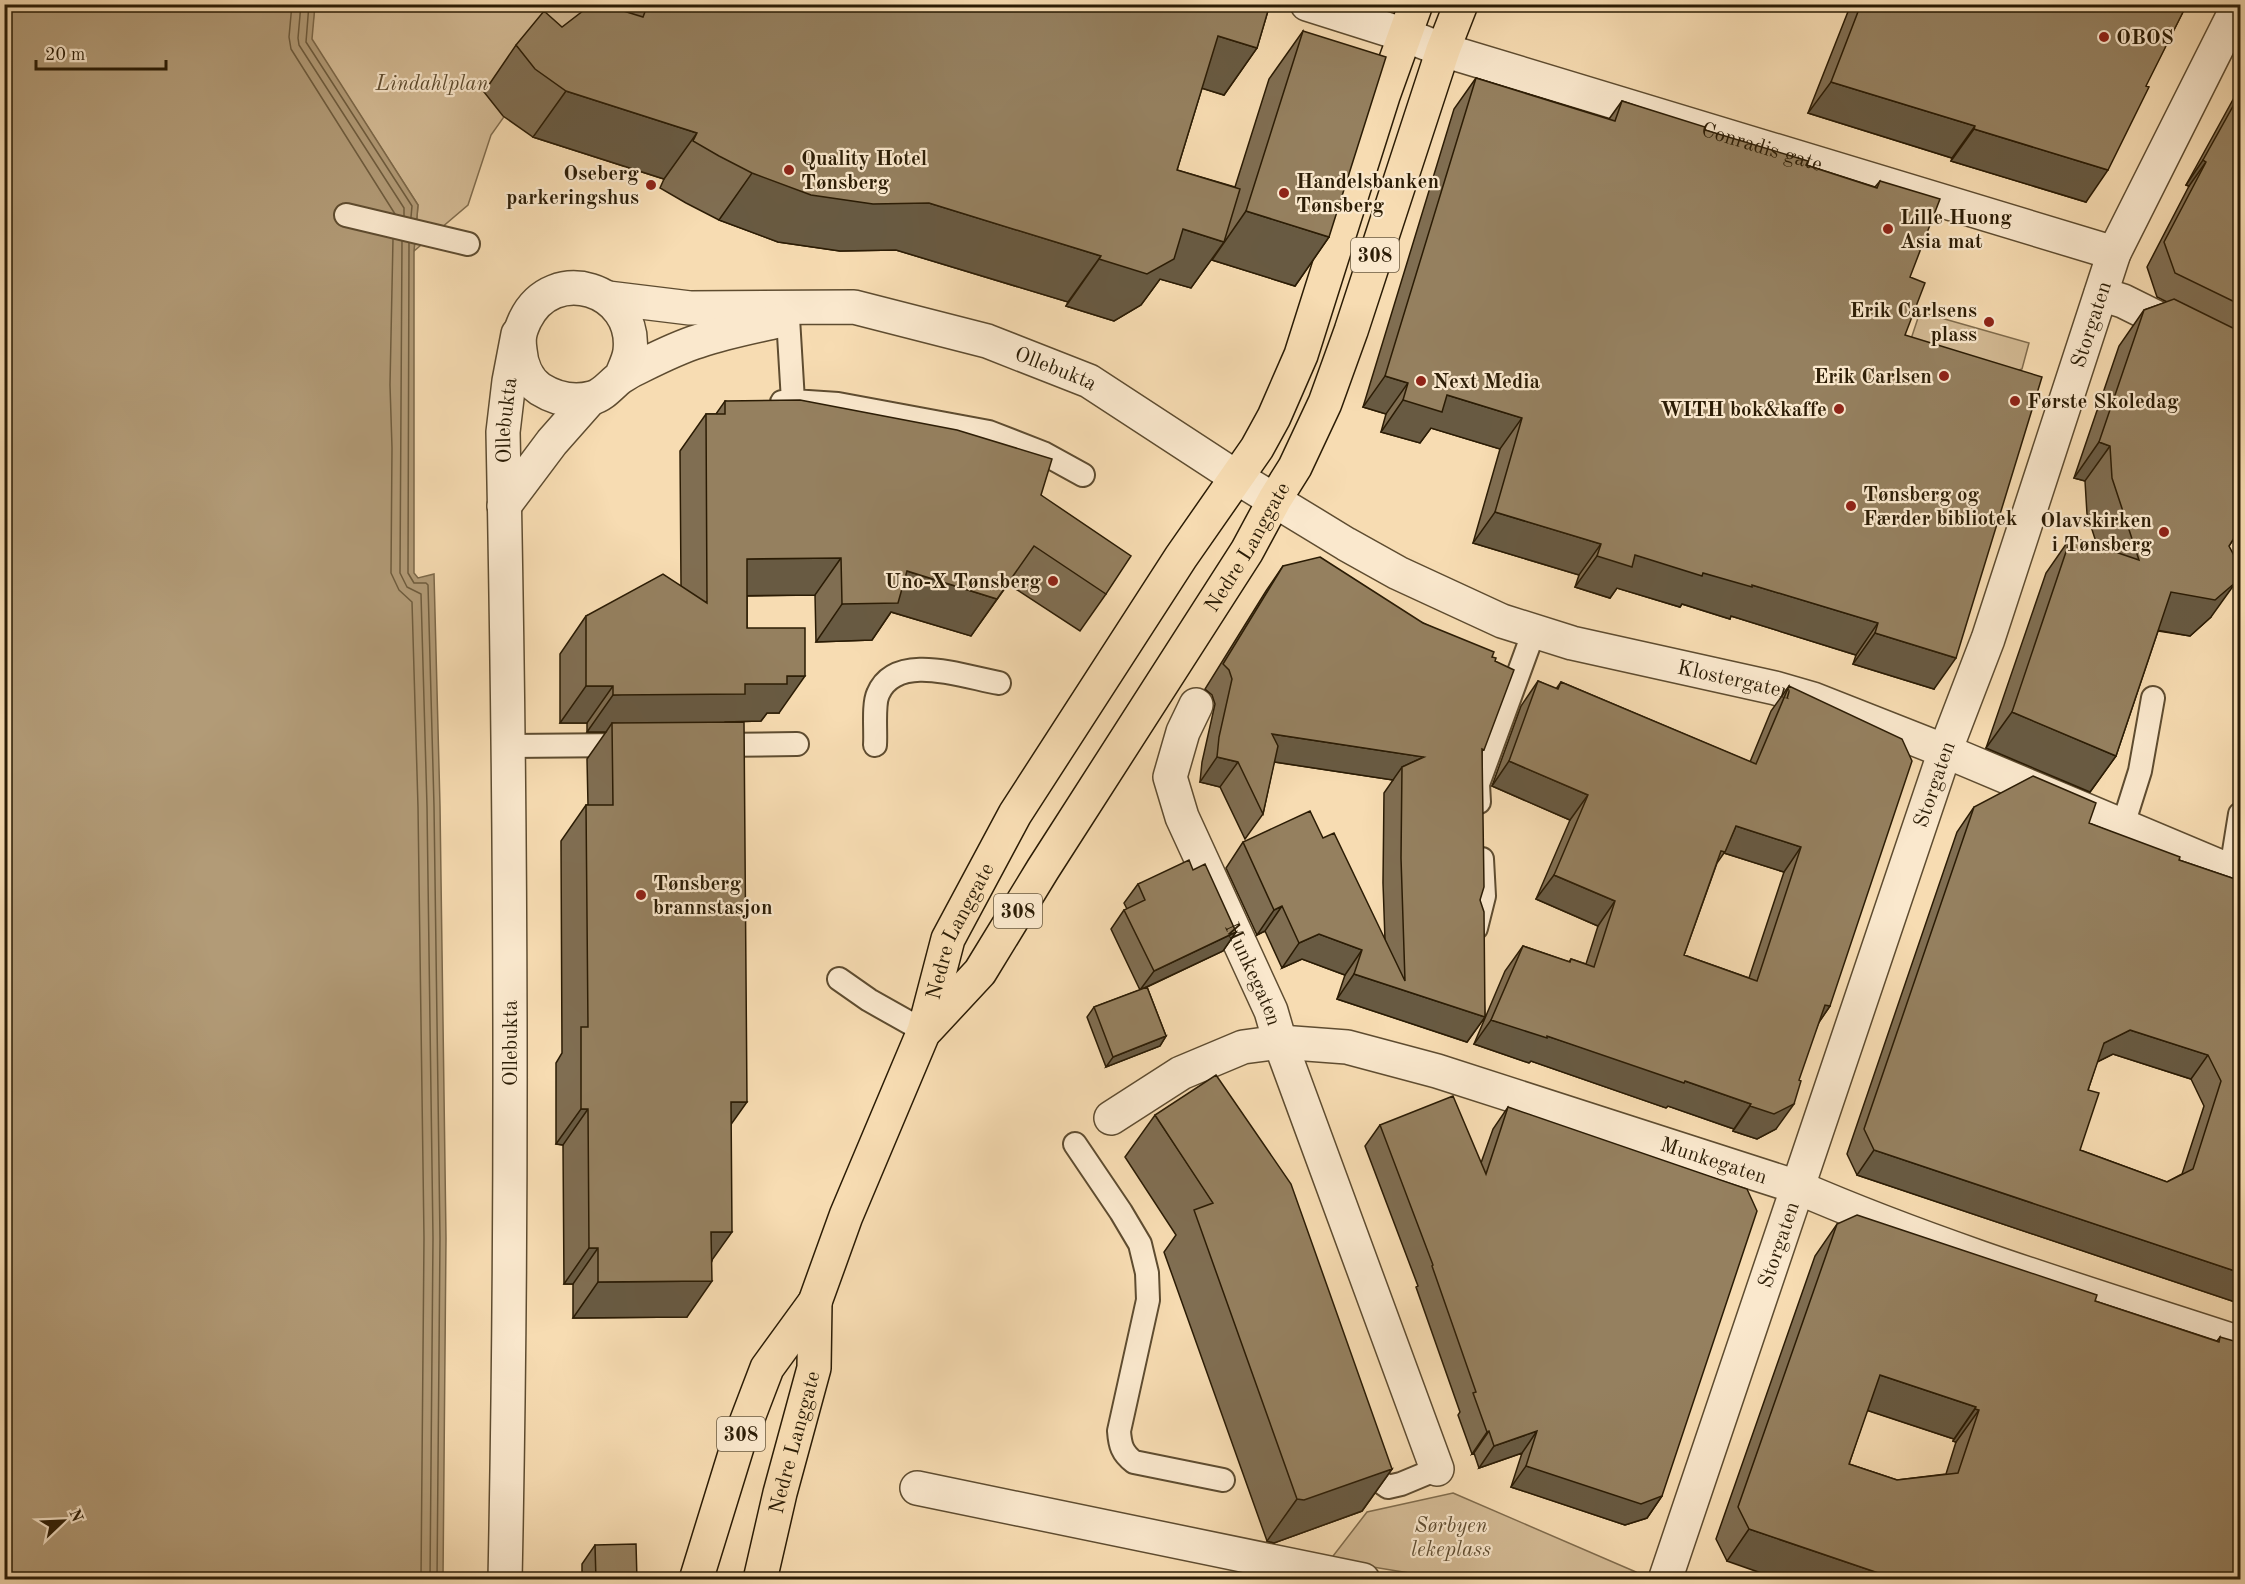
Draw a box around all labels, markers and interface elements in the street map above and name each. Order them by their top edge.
place label: OBOS [2116,28,2174,49]
marker: OBOS [2097,30,2111,44]
scale bar [36,33,166,71]
text: 20 m [45,46,85,64]
park label: Lindahlplan [374,74,489,95]
street label: Conradis gate [1699,120,1825,176]
place label: Quality Hotel Tønsberg [801,149,927,194]
marker: Quality Hotel Tønsberg [782,163,796,177]
place label: Oseberg parkeringshus [506,164,639,209]
place label: Handelsbanken Tønsberg [1296,172,1439,217]
marker: Oseberg parkeringshus [644,178,658,192]
marker: Handelsbanken Tønsberg [1277,186,1291,200]
place label: Lille Huong Asia mat [1900,208,2012,253]
marker: Lille Huong Asia mat [1881,222,1895,236]
road number: 308 [1351,238,1399,272]
street label: Storgaten [2068,279,2116,371]
place label: Erik Carlsens plass [1850,301,1977,346]
marker: Erik Carlsens plass [1982,315,1996,329]
street label: Ollebukta [1011,344,1100,395]
place label: Erik Carlsen [1814,367,1932,388]
marker: Erik Carlsen [1937,369,1951,383]
place label: Next Media [1433,372,1541,393]
marker: Next Media [1414,374,1428,388]
street label: Ollebukta [494,376,521,463]
place label: Første Skoledag [2027,392,2179,413]
marker: Første Skoledag [2008,394,2022,408]
place label: WITH bok&kaffe [1660,400,1827,421]
marker: WITH bok&kaffe [1832,402,1846,416]
street label: Nedre Langgate [1202,479,1295,616]
place label: Tønsberg og Færder bibliotek [1863,485,2018,530]
marker: Tønsberg og Færder bibliotek [1844,499,1858,513]
place label: Olavskirken i Tønsberg [2040,511,2152,556]
marker: Olavskirken i Tønsberg [2157,525,2171,539]
place label: Uno-X Tønsberg [885,572,1041,593]
marker: Uno-X Tønsberg [1046,574,1060,588]
street label: Klostergaten [1675,658,1794,704]
street label: Storgaten [1911,739,1960,830]
street label: Nedre Langgate [924,860,999,1002]
place label: Tønsberg brannstasjon [653,874,773,919]
marker: Tønsberg brannstasjon [634,888,648,902]
road number: 308 [994,894,1042,928]
street label: Munkegaten [1220,920,1284,1028]
street label: Ollebukta [501,1000,522,1086]
street label: Munkegaten [1657,1135,1769,1189]
street label: Storgaten [1755,1199,1804,1291]
street label: Nedre Langgate [767,1369,825,1516]
road number: 308 [717,1417,765,1451]
north arrow [33,1491,93,1551]
text: N [65,1507,85,1525]
park label: Sørbyen lekeplass [1411,1516,1491,1561]

